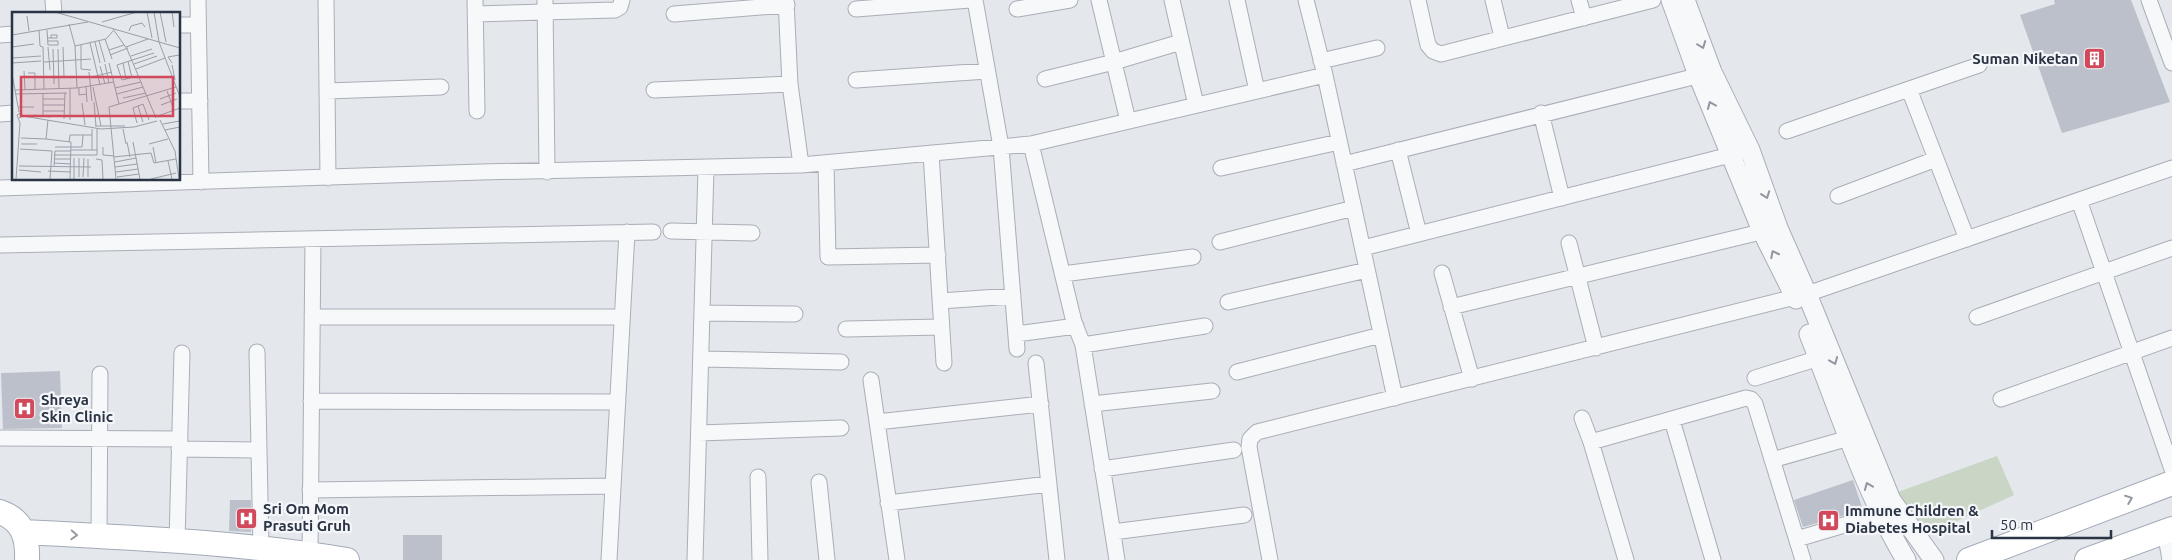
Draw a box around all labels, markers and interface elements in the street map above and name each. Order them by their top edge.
inset map [12,12,180,180]
one-way arrow [1696,41,1706,49]
building icon: Suman Niketan [2082,47,2106,71]
place label: Suman Niketan [1972,50,2078,67]
one-way arrow [1706,101,1717,110]
one-way arrow [1760,190,1770,199]
one-way arrow [1770,251,1780,260]
one-way arrow [1828,356,1839,365]
place label: Shreya Skin Clinic [41,391,113,425]
hospital icon: Shreya Skin Clinic [13,397,37,421]
one-way arrow [1864,482,1874,490]
one-way arrow [2124,495,2132,505]
place label: Sri Om Mom Prasuti Gruh [263,500,351,534]
place label: Immune Children & Diabetes Hospital [1845,502,1979,536]
hospital icon: Sri Om Mom Prasuti Gruh [235,506,259,530]
hospital icon: Immune Children & Diabetes Hospital [1817,508,1841,532]
scale bar [1992,508,2111,540]
text: 50 m [2000,516,2033,533]
one-way arrow [70,530,78,541]

